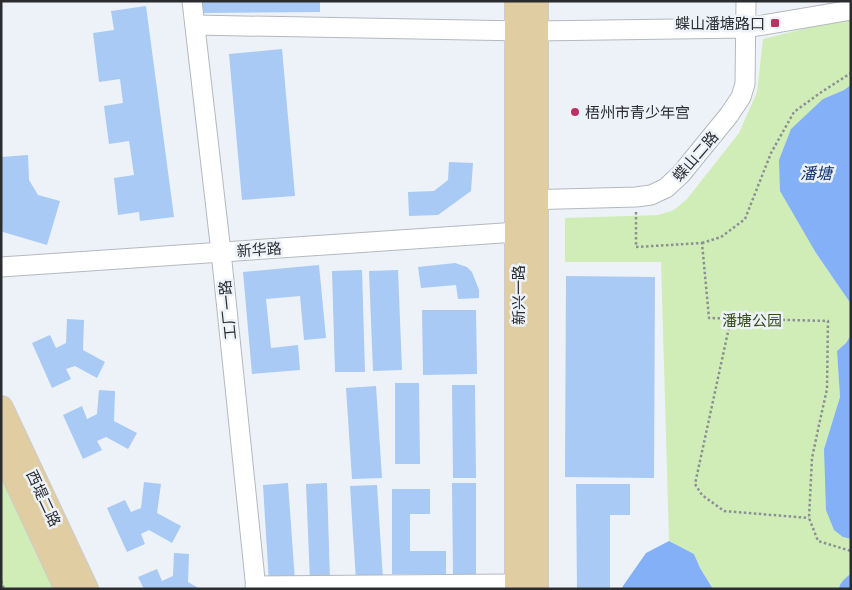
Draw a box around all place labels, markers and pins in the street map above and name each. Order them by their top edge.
place label: 蝶山潘塘路口 [675,13,765,33]
marker: 蝶山潘塘路口 [769,17,781,29]
place label: 梧州市青少年宫 [585,102,690,122]
marker: 梧州市青少年宫 [569,106,581,118]

